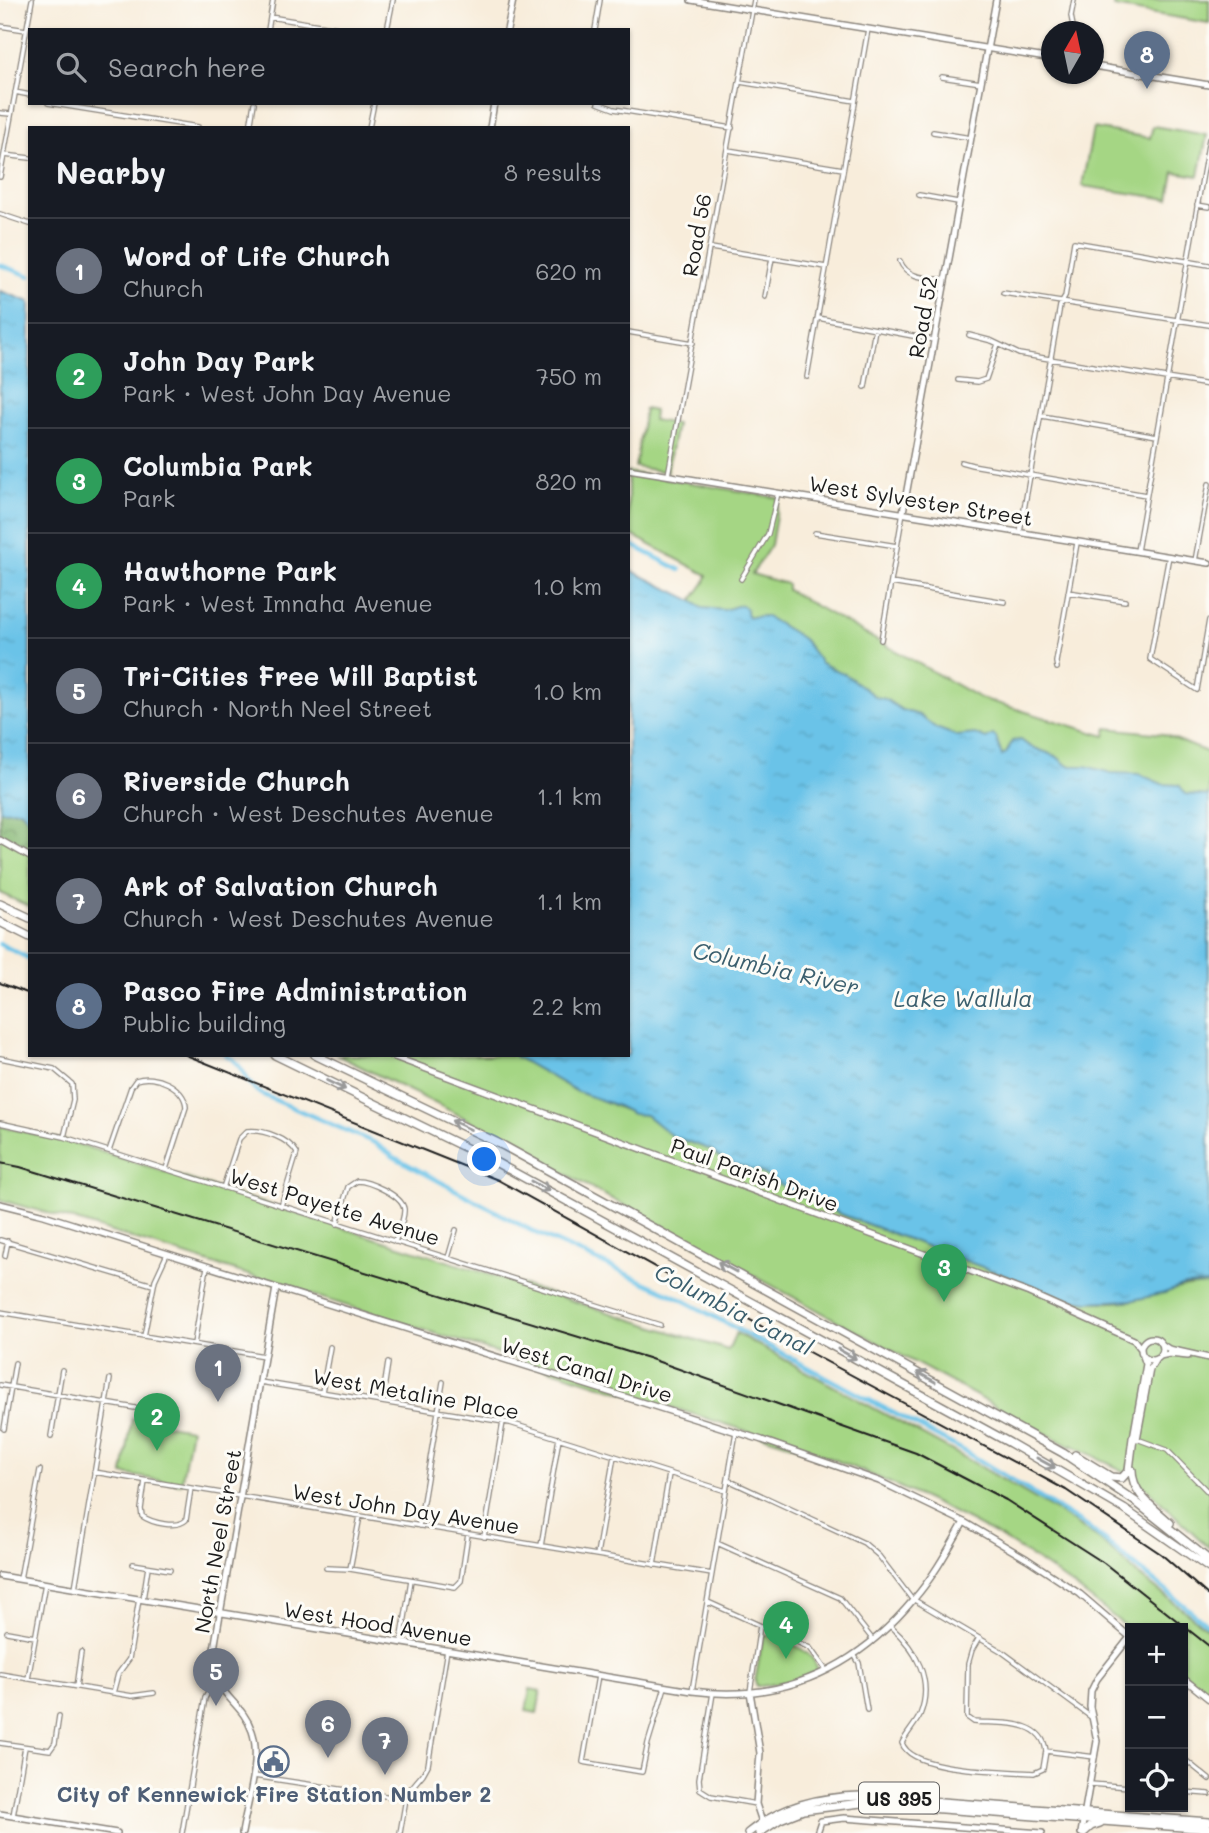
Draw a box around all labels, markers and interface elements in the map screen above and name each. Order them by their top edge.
north arrow [1041,21,1104,84]
search box [28,28,630,105]
pin: 8 [1124,31,1170,89]
icon: search [52,48,90,86]
text: Search here [108,50,266,84]
text: Nearby [56,152,166,192]
text: 8 results [504,157,602,187]
street label: Road 56 [675,191,717,279]
text: Word of Life Church [123,239,390,273]
text: 1 [74,256,84,286]
text: 620 m [535,256,602,286]
text: Church [123,273,203,303]
street label: Road 52 [902,274,942,360]
text: John Day Park [123,344,315,378]
text: 2 [73,361,85,391]
text: 750 m [536,361,602,391]
text: Park · West John Day Avenue [123,378,451,408]
text: Columbia Park [123,449,313,483]
text: 3 [72,466,86,496]
text: 820 m [535,466,602,496]
street label: West Sylvester Street [807,469,1035,531]
text: Park [123,483,175,513]
text: Hawthorne Park [123,554,337,588]
text: 4 [72,571,86,601]
text: 1.0 km [533,571,602,601]
text: Park · West Imnaha Avenue [123,588,433,618]
text: Tri-Cities Free Will Baptist [123,659,478,693]
text: 5 [72,676,86,706]
text: 1.0 km [533,676,602,706]
text: Church · North Neel Street [123,693,432,723]
text: Riverside Church [123,764,350,798]
text: 6 [72,781,86,811]
text: 1.1 km [537,781,602,811]
text: Church · West Deschutes Avenue [123,798,494,828]
text: Ark of Salvation Church [123,869,438,903]
text: 7 [73,886,85,916]
text: 1.1 km [537,886,602,916]
text: Church · West Deschutes Avenue [123,903,494,933]
water label: Columbia River [690,934,862,1002]
text: Pasco Fire Administration [123,974,467,1008]
water label: Lake Wallula [894,983,1033,1013]
text: 8 [72,991,86,1021]
text: 2.2 km [532,991,602,1021]
text: Public building [123,1008,286,1038]
one-way arrow [325,1079,346,1092]
one-way arrow [451,1118,472,1132]
street label: Paul Parish Drive [667,1131,843,1217]
your location [467,1142,501,1176]
street label: West Payette Avenue [227,1161,443,1251]
one-way arrow [529,1180,549,1194]
pin: 3 [921,1244,967,1302]
water label: Columbia Canal [650,1256,818,1362]
one-way arrow [717,1260,737,1274]
street label: West Canal Drive [498,1330,676,1408]
pin: 1 [195,1344,241,1402]
one-way arrow [836,1348,857,1361]
street label: West Metaline Place [311,1362,521,1424]
one-way arrow [916,1370,937,1383]
pin: 2 [134,1393,180,1451]
street label: North Neel Street [188,1447,246,1635]
one-way arrow [1036,1456,1056,1470]
street label: West John Day Avenue [290,1477,522,1539]
street label: West Hood Avenue [282,1595,474,1651]
pin: 4 [763,1601,809,1659]
map controls [1125,1623,1188,1812]
button: + [1125,1623,1188,1686]
pin: 5 [193,1648,239,1706]
button: − [1125,1686,1188,1749]
pin: 6 [305,1700,351,1758]
pin: 7 [362,1717,408,1775]
public building icon: City of Kennewick Fire Station Number 2 [257,1744,291,1778]
button: locate [1125,1749,1188,1812]
place label: City of Kennewick Fire Station Number 2 [57,1780,491,1808]
road number: US 395 [859,1782,939,1814]

